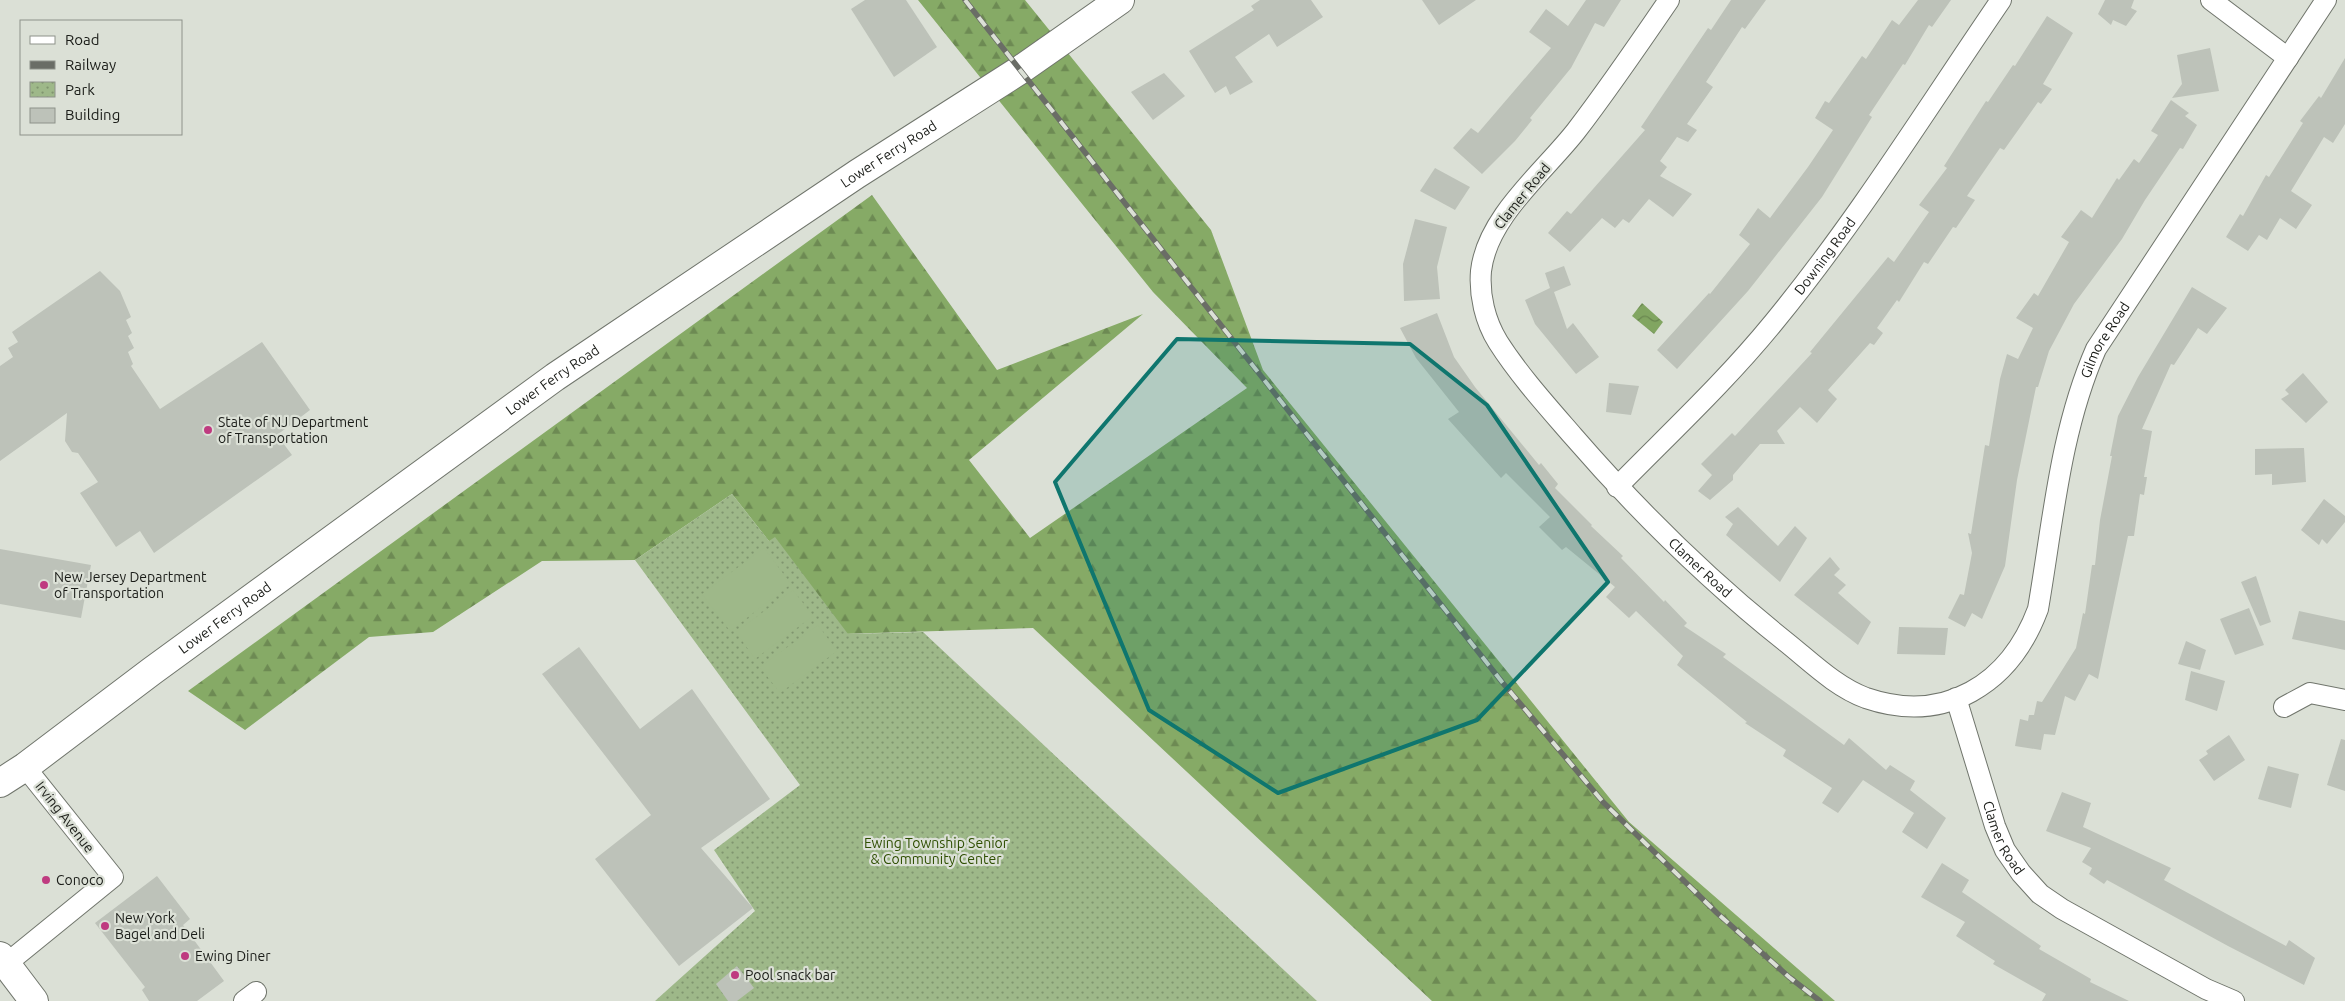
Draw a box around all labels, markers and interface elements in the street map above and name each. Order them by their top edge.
legend [20,20,182,135]
text: Road [65,31,100,48]
text: Railway [65,56,116,73]
text: Park [65,81,95,98]
text: Building [65,106,120,123]
street label: Lower Ferry Road [838,117,940,191]
street label: Clamer Road [1491,160,1553,232]
street label: Downing Road [1791,215,1859,298]
street label: Gilmore Road [2077,299,2133,380]
street label: Lower Ferry Road [503,342,602,418]
place label: State of NJ Department of Transportation [218,414,369,446]
marker: State of NJ Department of Transportation [202,424,214,436]
street label: Clamer Road [1665,535,1735,601]
place label: New Jersey Department of Transportation [54,569,207,601]
marker: New Jersey Department of Transportation [38,579,50,591]
street label: Lower Ferry Road [175,579,274,657]
street label: Irving Avenue [32,778,98,856]
street label: Clamer Road [1980,799,2028,878]
park label: Ewing Township Senior & Community Center [864,835,1009,867]
place label: Conoco [56,872,104,888]
marker: Conoco [40,874,52,886]
place label: New York Bagel and Deli [115,910,205,942]
marker: New York Bagel and Deli [99,920,111,932]
place label: Ewing Diner [195,948,271,964]
marker: Ewing Diner [179,950,191,962]
place label: Pool snack bar [745,967,836,983]
marker: Pool snack bar [729,969,741,981]

